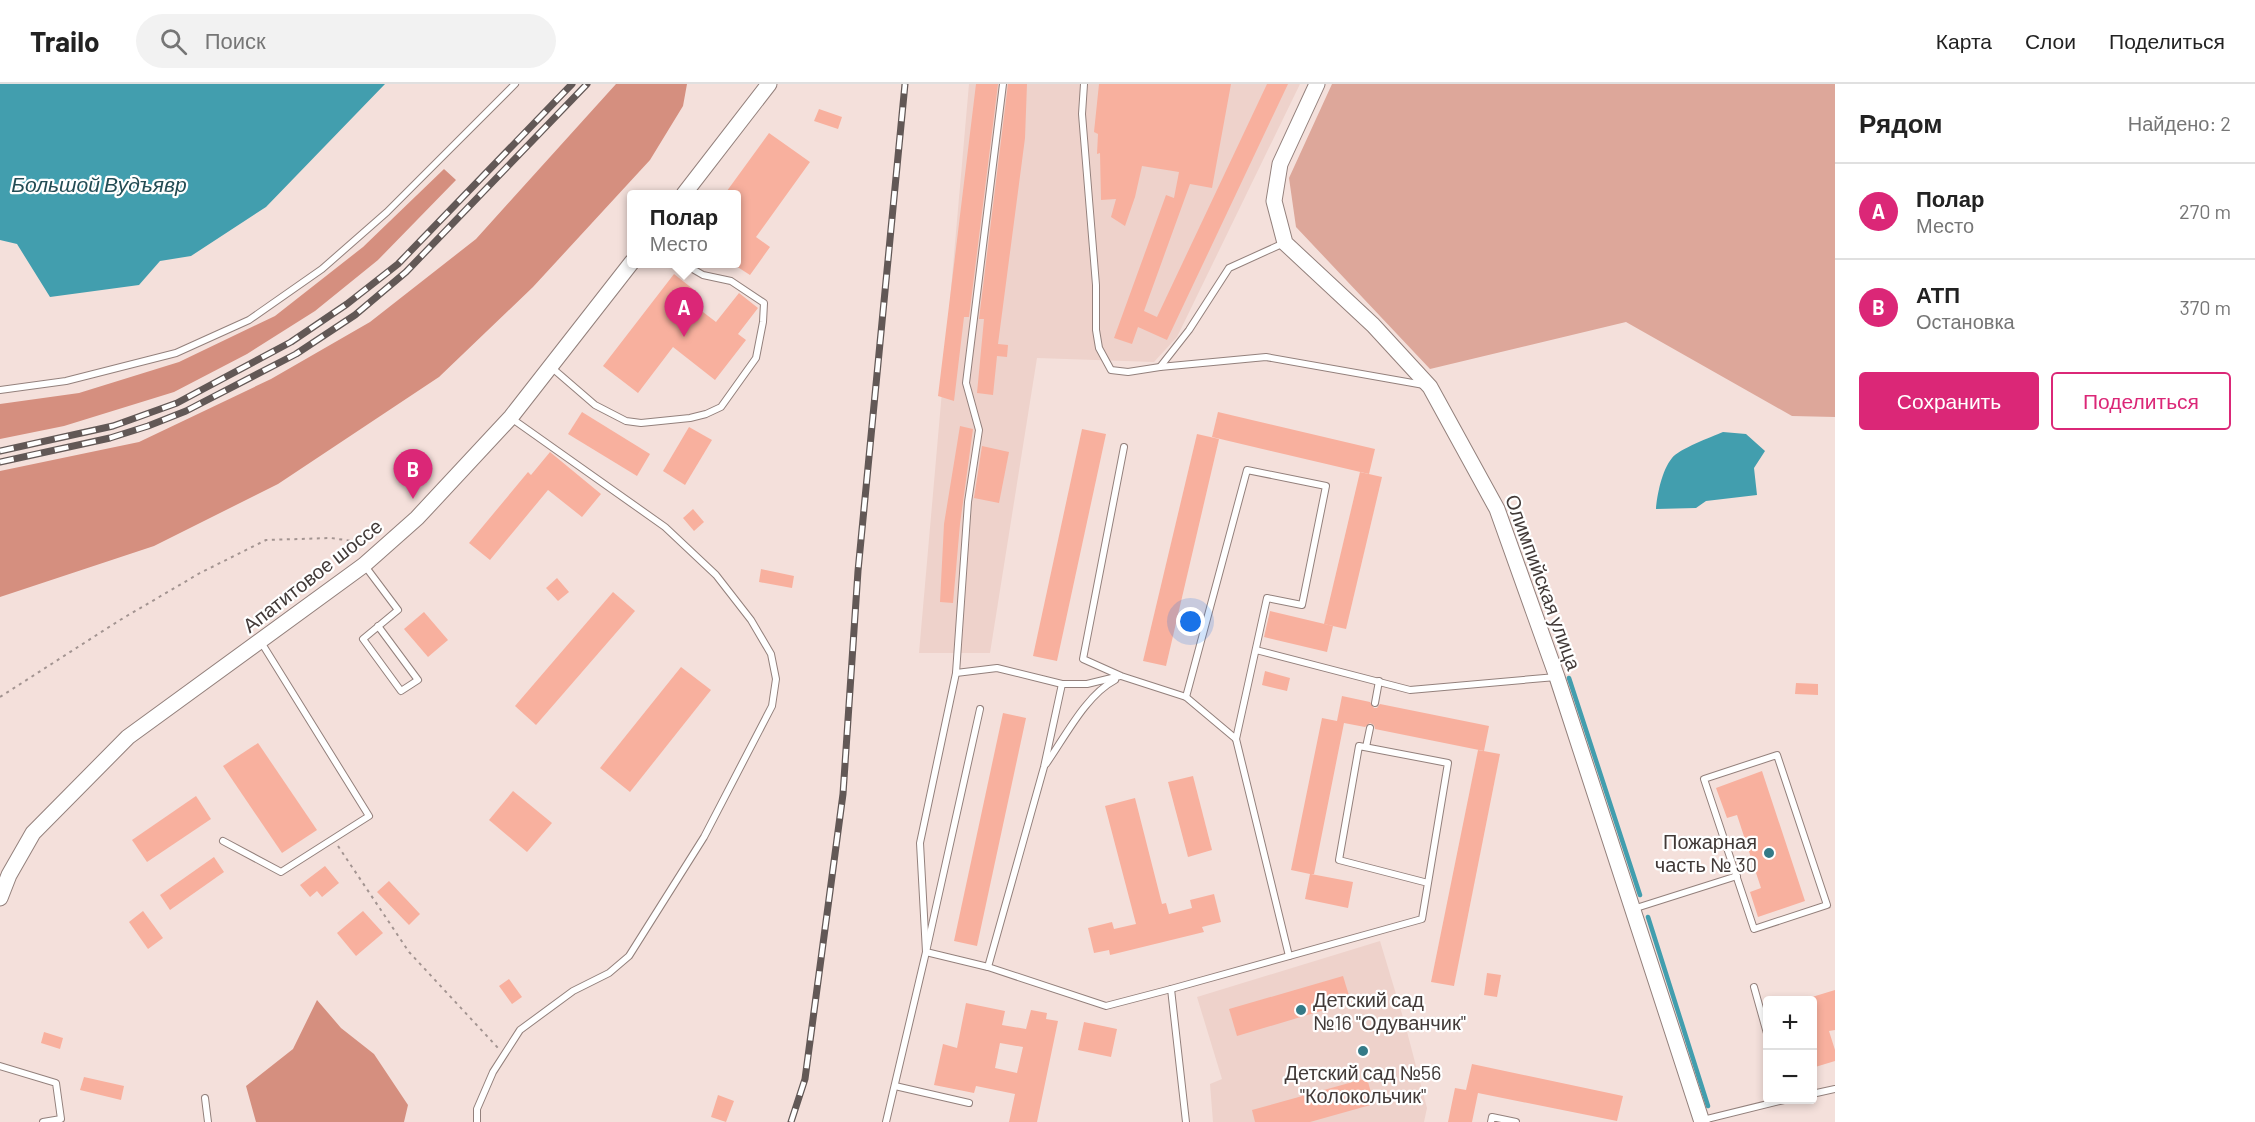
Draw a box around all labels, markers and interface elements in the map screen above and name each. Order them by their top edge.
search box [136,14,556,68]
text: Trailo [30,24,100,58]
icon: search [157,25,190,58]
text: Поиск [205,27,266,53]
text: Карта [1936,28,1992,53]
text: Слои [2025,28,2076,53]
text: Поделиться [2109,28,2225,53]
text: Рядом [1859,107,1942,138]
text: Найдено: 2 [2128,111,2231,135]
water label: Большой Вудъявр [11,171,187,196]
text: Полар [1916,185,1984,211]
popup [627,190,741,268]
text: A [1872,199,1885,223]
text: 270 m [2179,199,2231,223]
text: Полар [650,203,718,229]
text: Место [1916,213,1974,237]
text: Место [650,231,708,255]
text: АТП [1916,281,1960,307]
pin: A [664,288,704,337]
text: B [1872,295,1885,319]
text: 370 m [2179,295,2231,319]
text: Остановка [1916,309,2015,333]
button: Сохранить [1859,372,2039,430]
button: Поделиться [2051,372,2231,430]
pin: B [394,450,432,499]
street label: Олимпийская улица [1501,491,1587,674]
street label: Апатитовое шоссе [238,513,386,637]
your location [1176,607,1205,636]
place label: Пожарная часть № 30 [1655,829,1757,876]
marker: Пожарная часть № 30 [1762,846,1776,860]
place label: Детский сад №16 "Одуванчик" [1313,987,1466,1034]
map controls [1763,996,1817,1104]
button: + [1763,996,1817,1050]
marker: Детский сад №16 "Одуванчик" [1294,1003,1308,1017]
marker: Детский сад №56 "Колокольчик" [1356,1044,1370,1058]
button: − [1763,1050,1817,1104]
place label: Детский сад №56 "Колокольчик" [1285,1060,1441,1107]

